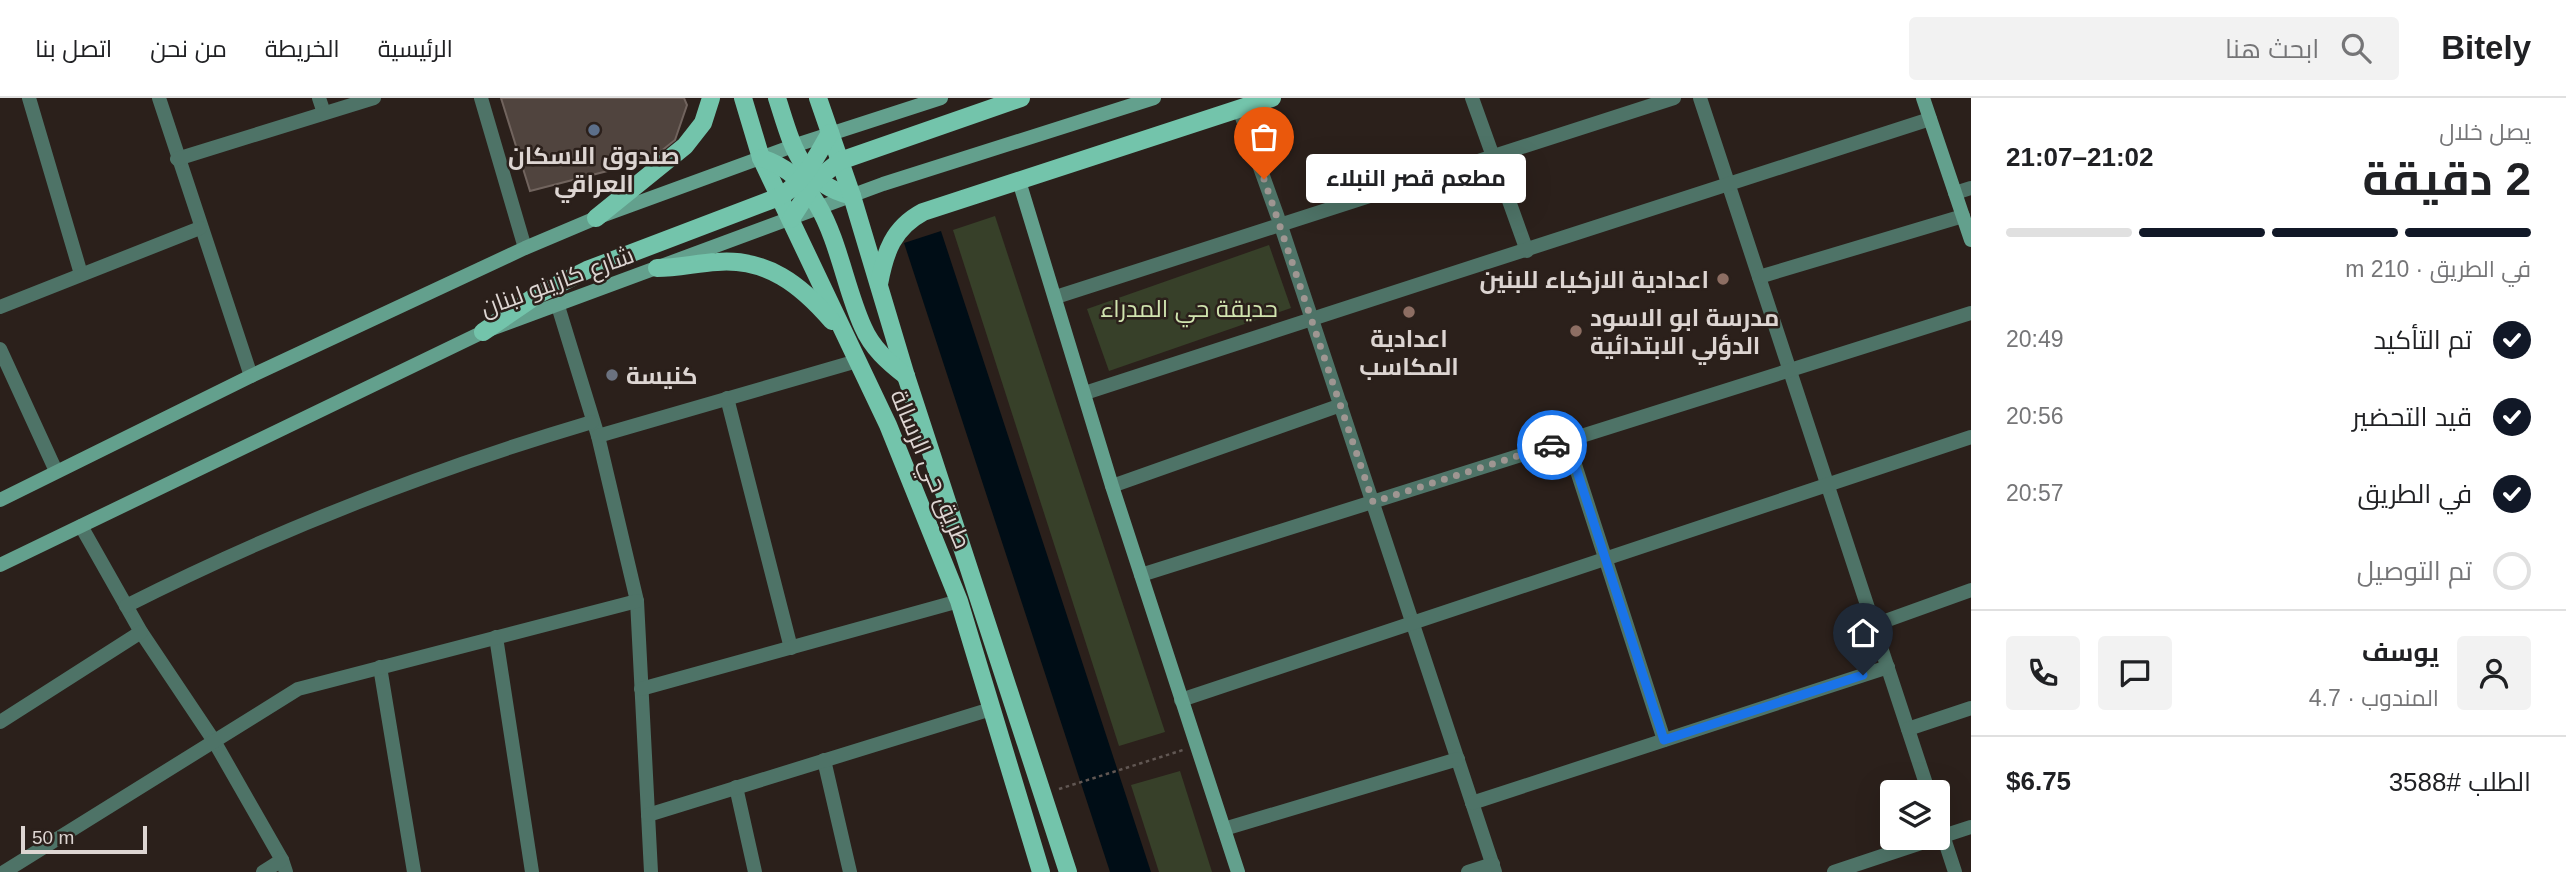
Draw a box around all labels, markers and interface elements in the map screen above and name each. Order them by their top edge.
search box [1909,17,2399,80]
icon: search [2337,29,2375,67]
text: Bitely [2441,29,2531,66]
text: ابحث هنا [2225,34,2319,64]
text: اتصل بنا [35,35,112,62]
text: من نحن [150,35,227,62]
text: الخريطة [265,35,340,62]
text: الرئيسية [378,35,453,62]
pin [1234,107,1294,179]
icon: bag [1245,118,1283,156]
text: يصل خلال [2439,119,2531,145]
marker: صندوق الاسكان العراقي [586,122,602,138]
place label: صندوق الاسكان العراقي [508,142,680,203]
text: 21:02–21:07 [2006,142,2153,172]
text: 2 دقيقة [2363,153,2531,205]
callout: مطعم قصر النبلاء [1306,154,1526,204]
text: مطعم قصر النبلاء [1326,165,1506,191]
street label: شارع كازينو لبنان [477,241,638,324]
text: في الطريق · 210 m [2345,256,2531,282]
place label: اعدادية الازكياء للبنين [1479,266,1709,294]
marker: اعدادية الازكياء للبنين [1715,271,1731,287]
park label: حديقة حي المدراء [1100,295,1278,328]
marker: اعدادية المكاسب [1401,304,1417,320]
place label: مدرسة ابو الاسود الدؤلي الابتدائية [1590,304,1779,365]
icon: check [2493,321,2531,359]
marker: مدرسة ابو الاسود الدؤلي الابتدائية [1568,323,1584,339]
place label: اعدادية المكاسب [1359,325,1459,380]
text: تم التأكيد [2373,325,2472,355]
text: 20:49 [2006,326,2064,352]
place label: كنيسة [626,362,698,389]
marker: كنيسة [604,367,620,383]
street label: طريق حي الرسالة [880,385,977,555]
icon: check [2493,398,2531,436]
text: قيد التحضير [2352,402,2472,432]
text: 20:56 [2006,403,2064,429]
courier [1517,410,1587,480]
icon: car [1533,426,1571,464]
icon: check [2493,475,2531,513]
text: في الطريق [2357,479,2472,509]
text: 20:57 [2006,480,2064,506]
text: تم التوصيل [2357,556,2472,586]
pin [1833,603,1893,675]
icon: home [1844,614,1882,652]
button: phone [2006,636,2080,710]
button: chat [2098,636,2172,710]
button: person [2457,636,2531,710]
text: يوسف [2362,637,2439,667]
text: المندوب · 4.7 [2309,685,2439,711]
text: $6.75 [2006,766,2071,796]
text: الطلب #3588 [2389,767,2531,797]
map controls [1880,780,1950,850]
button: layers [1880,780,1950,850]
scale bar [21,823,147,855]
text: 50 m [32,827,74,848]

